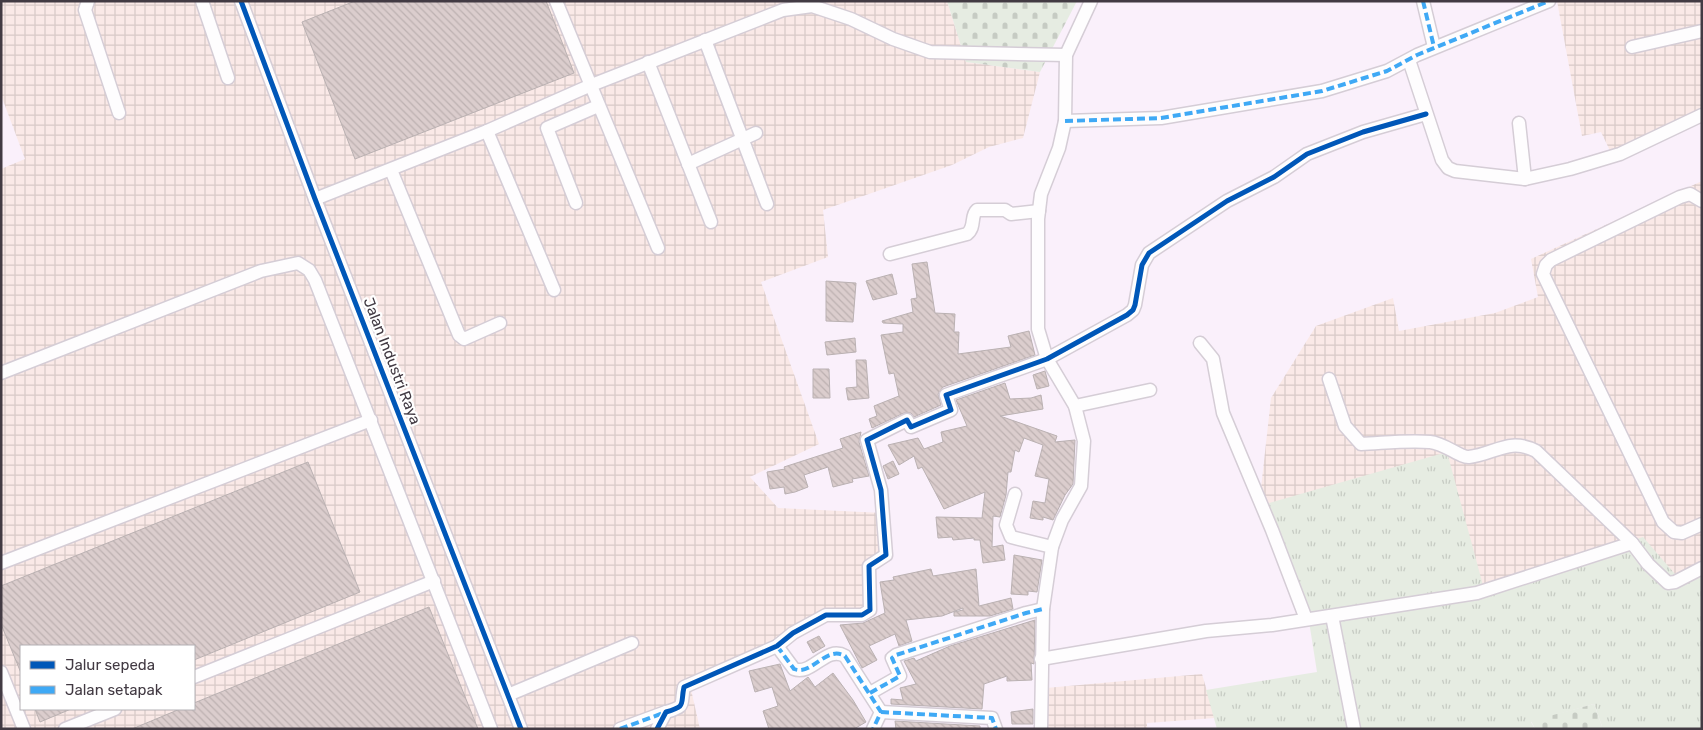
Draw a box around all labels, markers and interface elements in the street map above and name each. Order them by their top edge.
street label: Jalan Industri Raya [360,295,424,427]
legend [20,645,195,710]
text: Jalur sepeda [65,656,155,674]
text: Jalan setapak [65,681,163,699]

